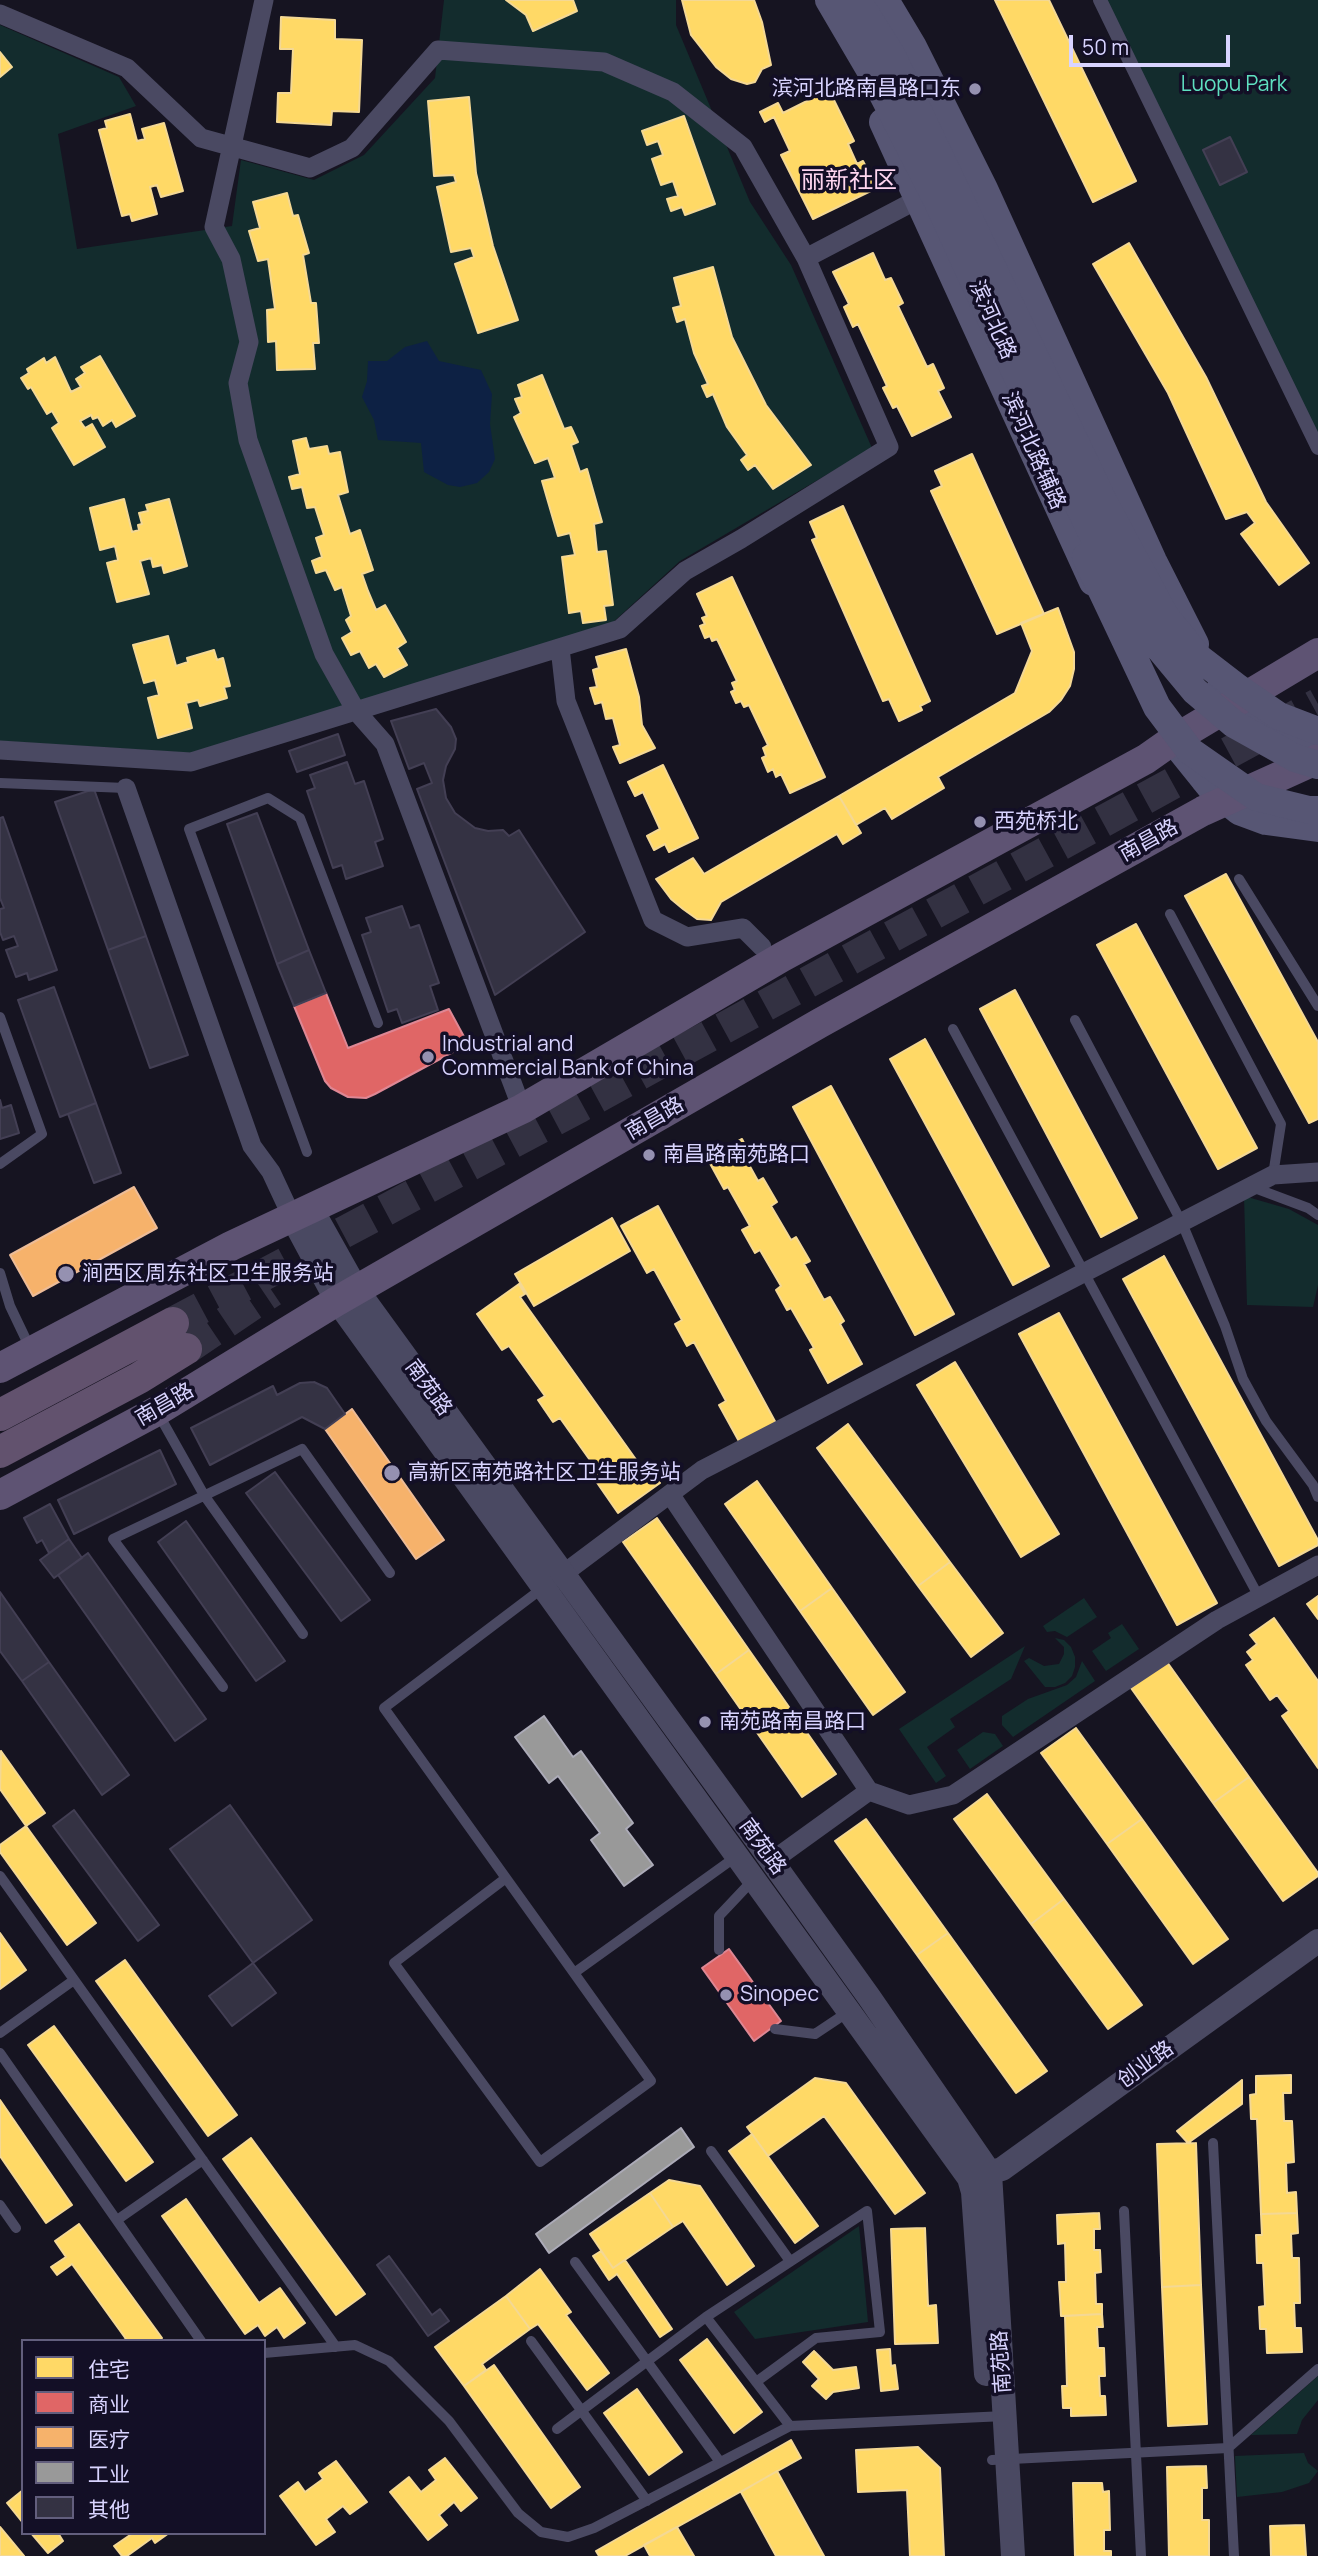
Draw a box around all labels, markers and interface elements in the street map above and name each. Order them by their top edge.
scale bar [1073,21,1234,65]
text: 50 m [1082,33,1129,61]
park label: Luopu Park [1181,72,1287,98]
place label: 滨河北路南昌路口东 [772,76,961,102]
marker: 滨河北路南昌路口东 [967,81,983,97]
district label: 丽新社区 [801,167,897,195]
street label: 滨河北路 [963,277,1021,363]
street label: 滨河北路辅路 [996,388,1070,514]
place label: 西苑桥北 [994,809,1078,835]
marker: 西苑桥北 [972,814,988,830]
street label: 南昌路 [1115,815,1183,867]
place label: Industrial and Commercial Bank of China [442,1032,694,1082]
marker: Industrial and Commercial Bank of China [420,1049,436,1065]
street label: 南昌路 [621,1092,689,1146]
place label: 南昌路南苑路口 [663,1142,810,1168]
marker: 南昌路南苑路口 [641,1147,657,1163]
place label: 涧西区周东社区卫生服务站 [82,1261,334,1287]
marker: 涧西区周东社区卫生服务站 [56,1264,76,1284]
street label: 南苑路 [399,1355,457,1421]
street label: 南昌路 [131,1378,199,1432]
place label: 高新区南苑路社区卫生服务站 [408,1460,681,1486]
marker: 高新区南苑路社区卫生服务站 [382,1463,402,1483]
place label: 南苑路南昌路口 [719,1709,866,1735]
marker: 南苑路南昌路口 [697,1714,713,1730]
street label: 南苑路 [733,1814,791,1880]
place label: Sinopec [740,1982,819,2008]
marker: Sinopec [718,1987,734,2003]
street label: 创业路 [1113,2036,1179,2094]
street label: 南苑路 [987,2330,1017,2394]
legend [21,2339,266,2535]
text: 住宅 [88,2355,130,2383]
text: 商业 [88,2390,130,2418]
text: 医疗 [88,2425,130,2453]
text: 工业 [88,2460,130,2488]
text: 其他 [88,2495,130,2523]

